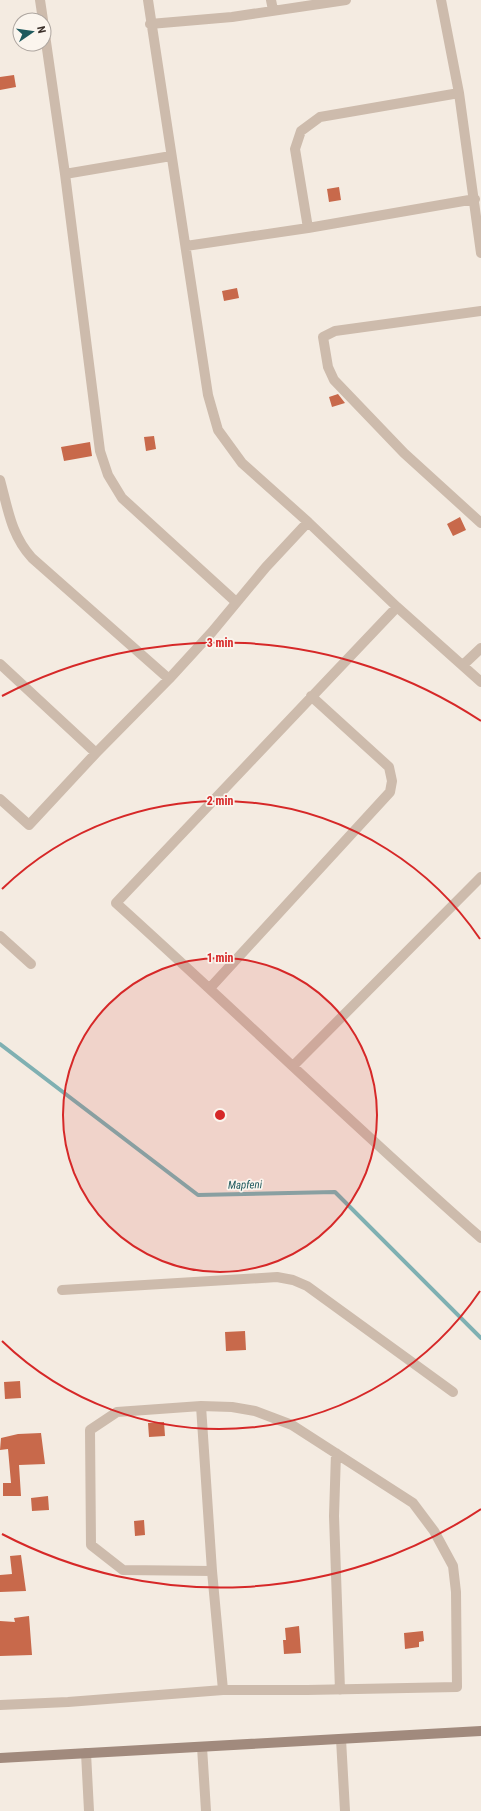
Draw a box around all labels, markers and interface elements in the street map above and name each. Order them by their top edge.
north arrow [12,12,52,52]
text: N [34,25,48,35]
text: 3 min [207,636,233,650]
text: 2 min [207,794,233,808]
text: 1 min [207,951,233,965]
centre of rings [213,1108,227,1122]
water label: Mapfeni [228,1178,263,1192]

